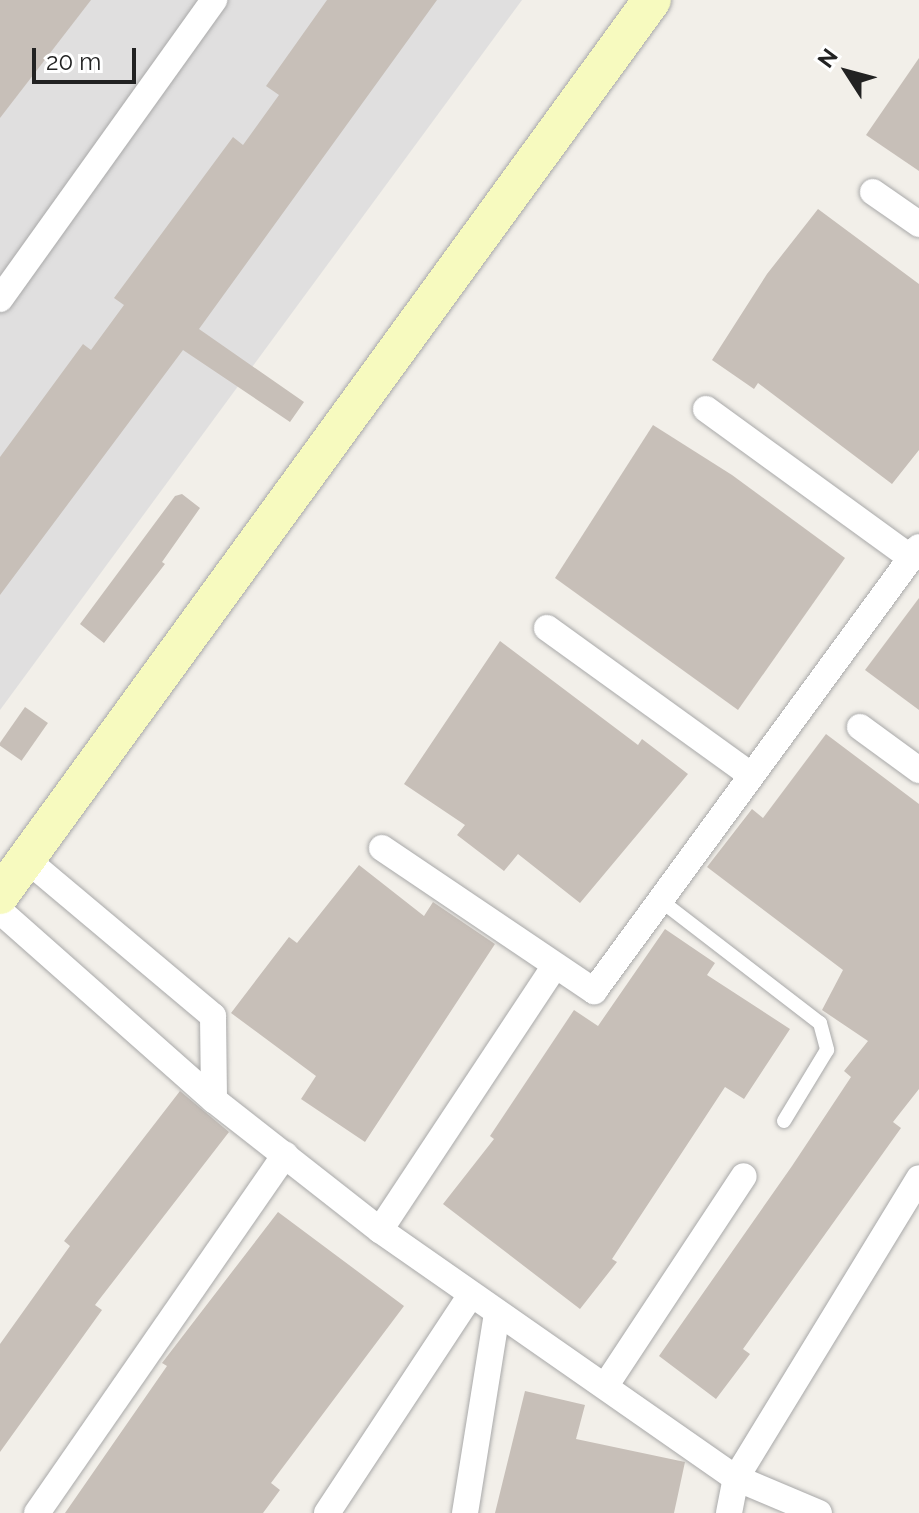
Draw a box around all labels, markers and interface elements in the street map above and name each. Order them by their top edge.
scale bar [36,32,140,82]
north arrow [807,32,887,112]
text: N [812,43,843,72]
text: 20 m [46,47,101,76]

